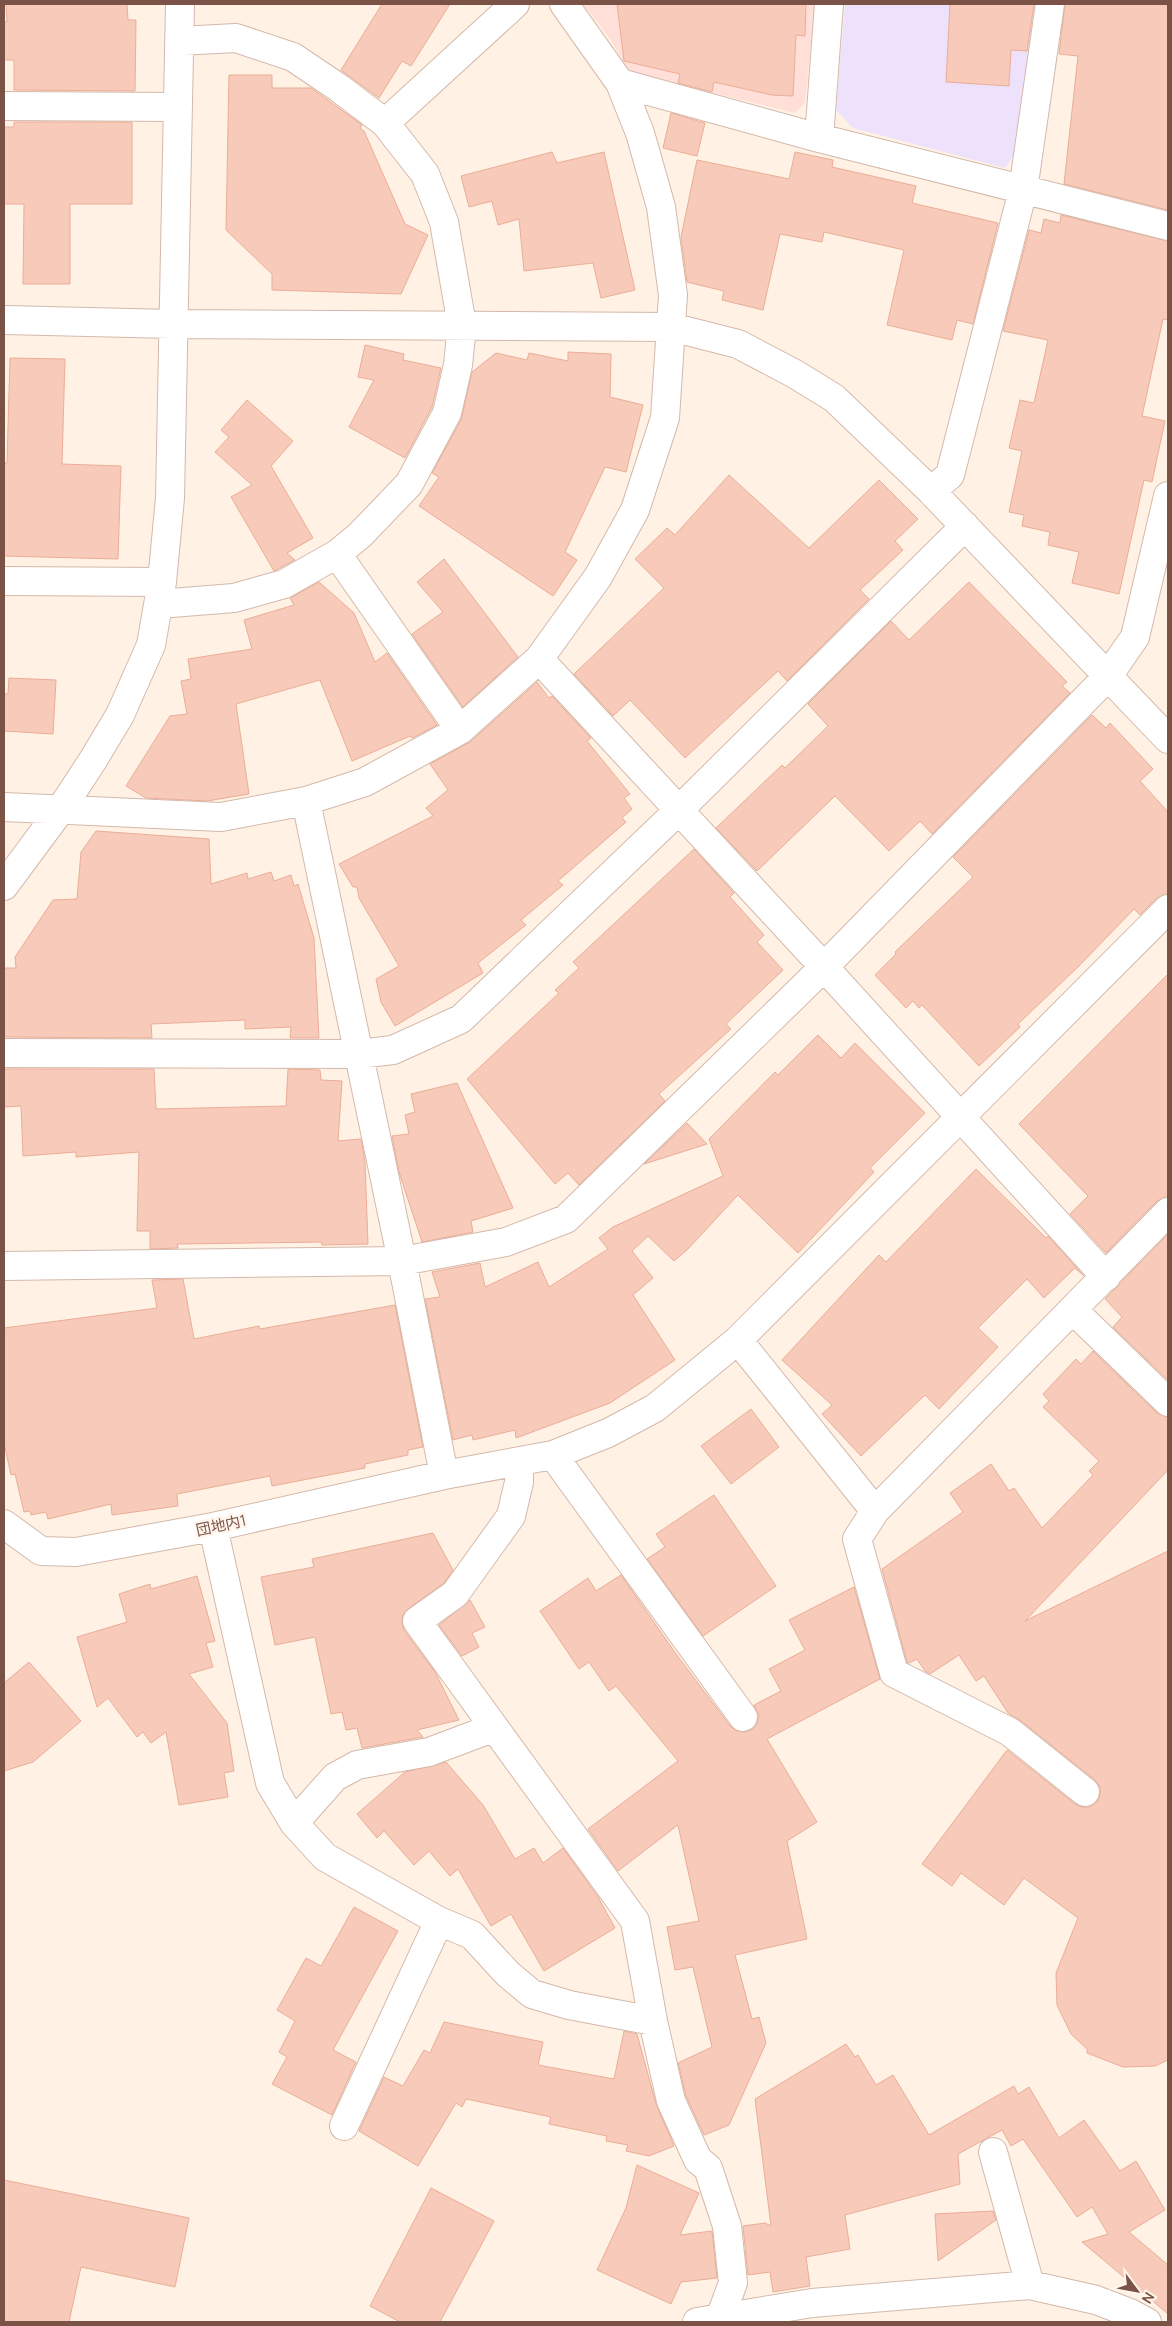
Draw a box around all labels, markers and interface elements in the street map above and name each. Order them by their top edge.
street label: 団地内1 [194,1509,248,1541]
north arrow [1112,2266,1162,2316]
text: N [1138,2289,1159,2307]

